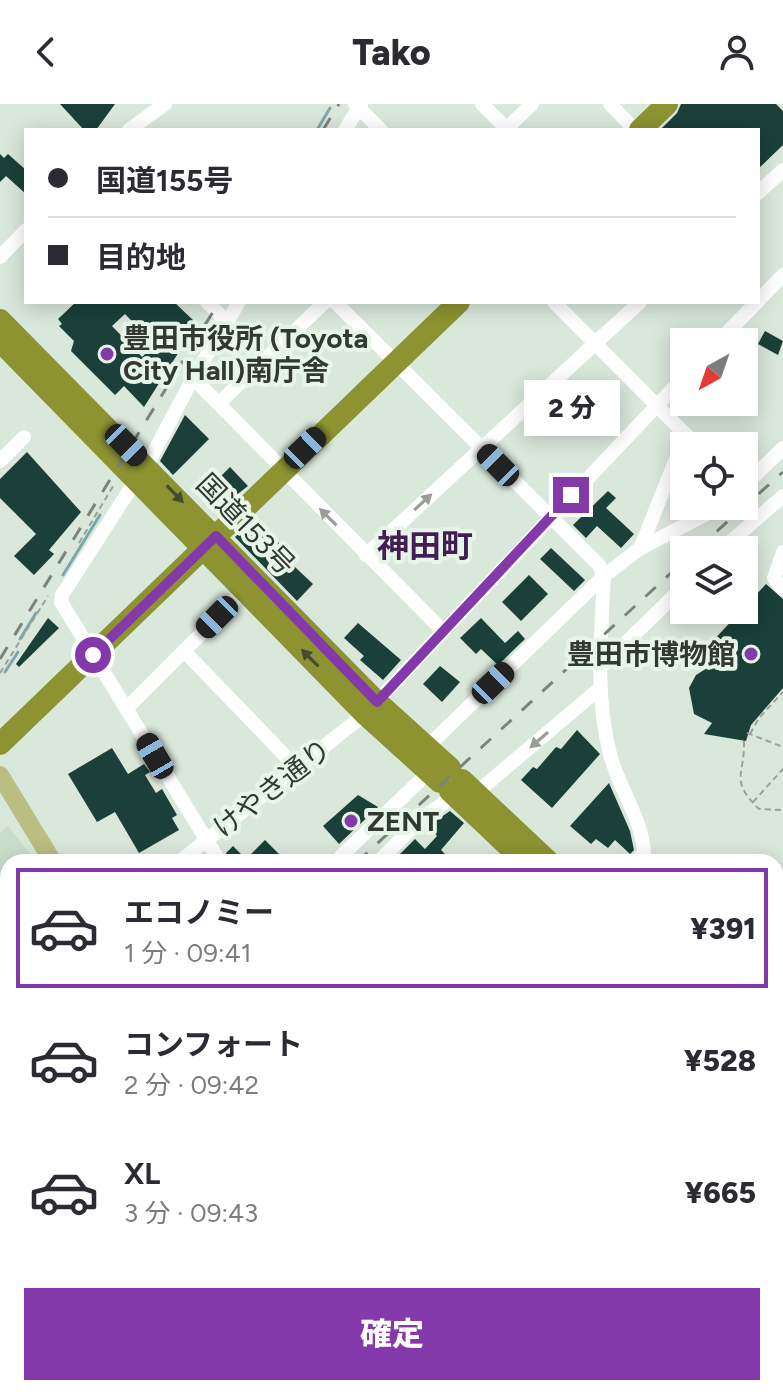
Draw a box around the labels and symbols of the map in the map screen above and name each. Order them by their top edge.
place label: 豊田市役所 (Toyota City Hall)南庁舎 [123,321,368,387]
north arrow [670,328,758,416]
marker: 豊田市役所 (Toyota City Hall)南庁舎 [98,345,116,363]
callout: 2 分 [523,379,619,435]
car [101,420,151,470]
car [279,423,331,473]
car [473,440,523,490]
street label: 国道153号 [190,467,302,581]
route end [553,477,589,513]
one-way arrow [165,484,183,503]
one-way arrow [413,493,432,511]
one-way arrow [319,508,338,527]
district label: 神田町 [377,527,473,565]
car [192,592,242,642]
route start [75,637,111,673]
place label: 豊田市博物館 [567,637,735,671]
marker: 豊田市博物館 [742,645,760,663]
one-way arrow [302,649,320,668]
car [467,658,519,708]
car [133,729,177,783]
one-way arrow [530,731,550,748]
street label: けやき通り [206,732,338,844]
place label: ZENT [367,804,439,838]
marker: ZENT [342,812,360,830]

